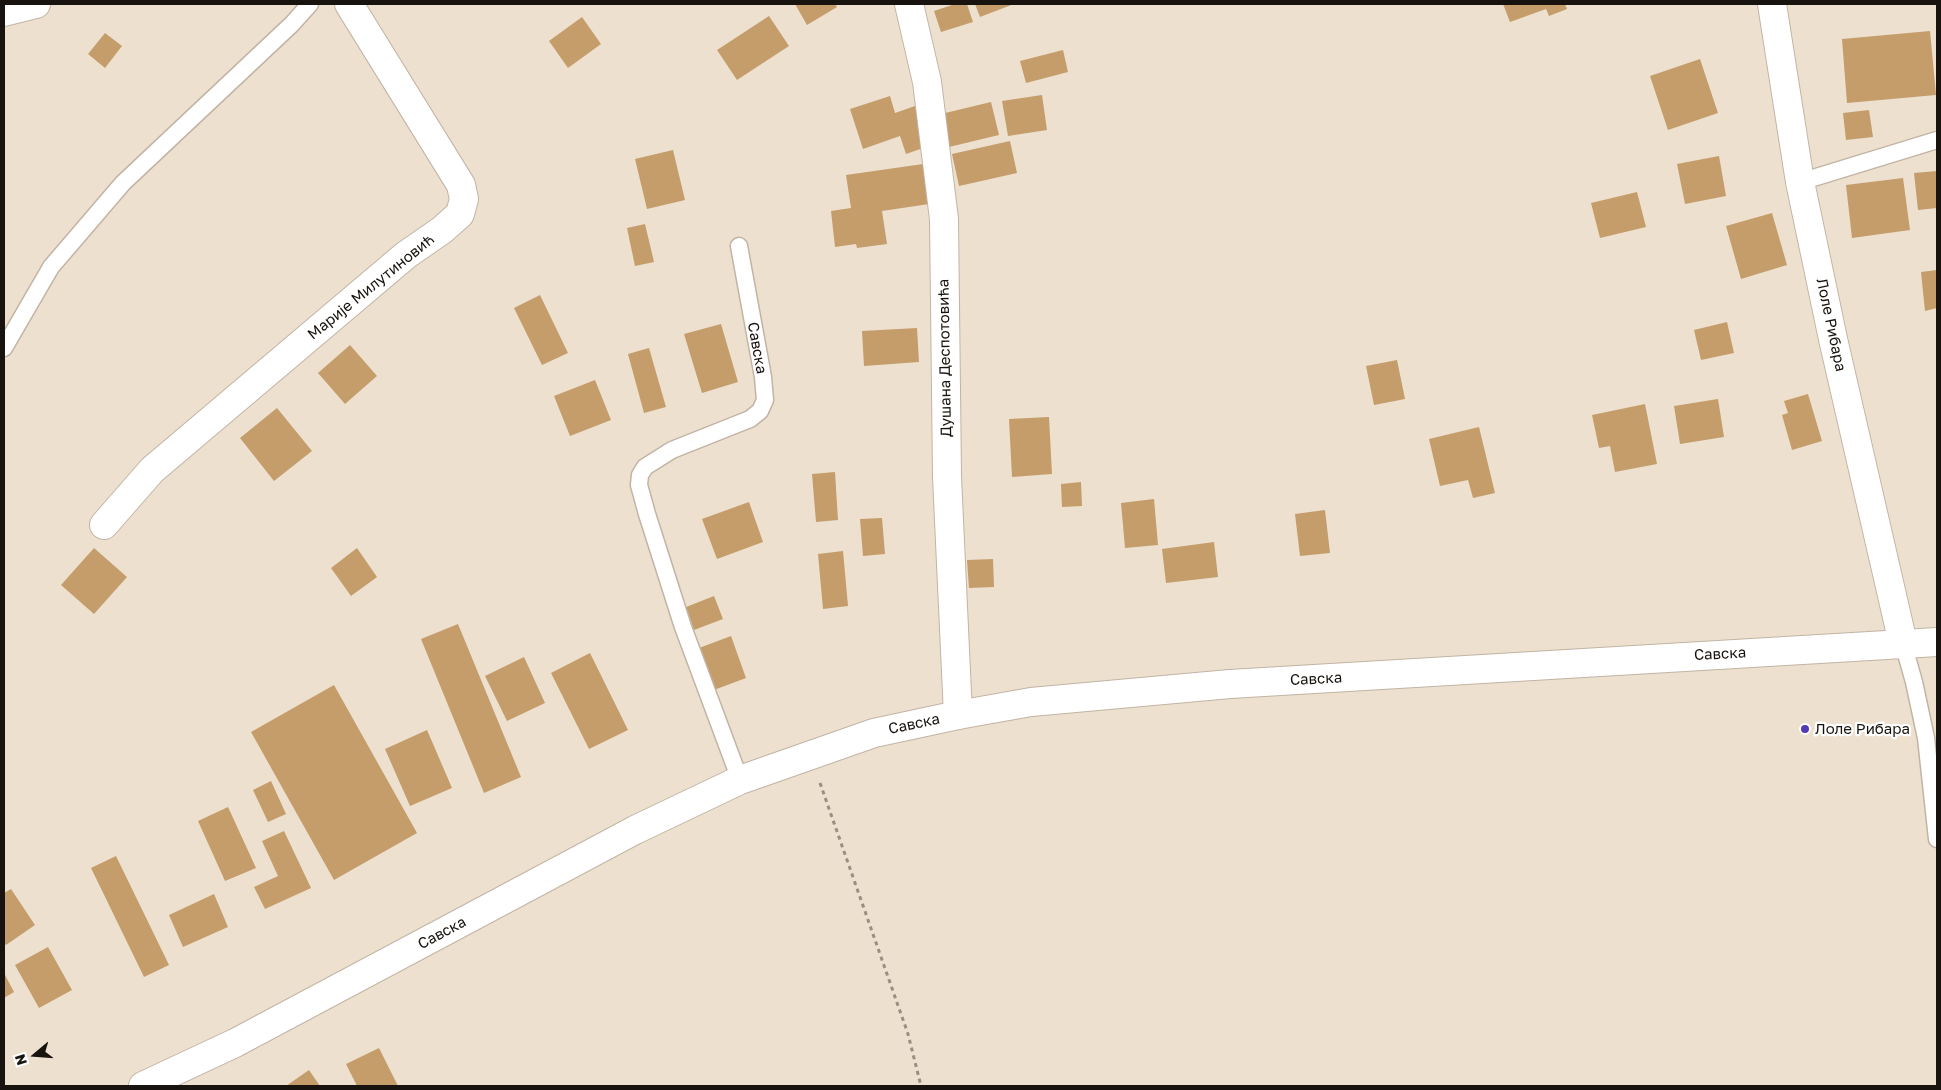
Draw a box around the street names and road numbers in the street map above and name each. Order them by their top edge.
street label: Марије Милутиновић [304,231,438,343]
street label: Лоле Рибара [1812,277,1850,373]
street label: Душана Деспотовића [935,279,955,437]
street label: Савска [744,321,770,375]
street label: Савска [1693,644,1747,664]
street label: Савска [1289,669,1343,689]
street label: Савска [887,710,941,738]
street label: Савска [415,913,469,953]

